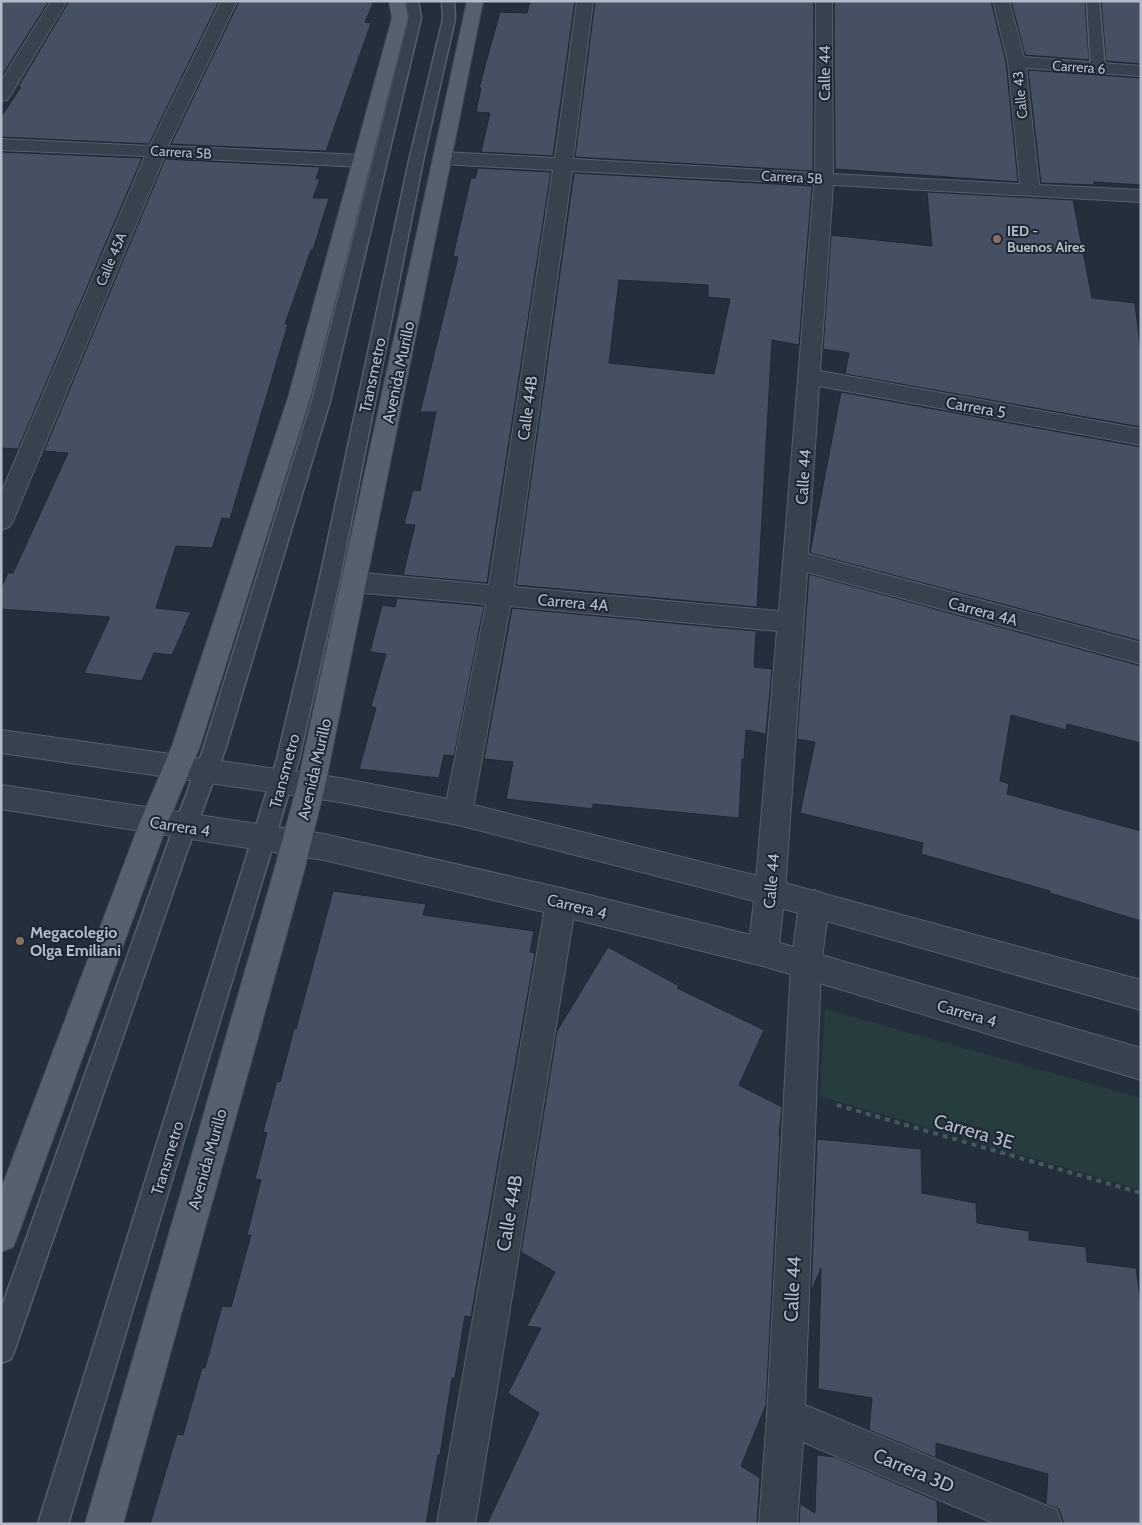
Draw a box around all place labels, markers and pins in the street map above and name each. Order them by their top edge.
place label: IED - Buenos Aires [1007,222,1085,256]
marker: IED - Buenos Aires [991,233,1003,245]
place label: Megacolegio Olga Emiliani [30,923,121,960]
marker: Megacolegio Olga Emiliani [14,935,26,947]

